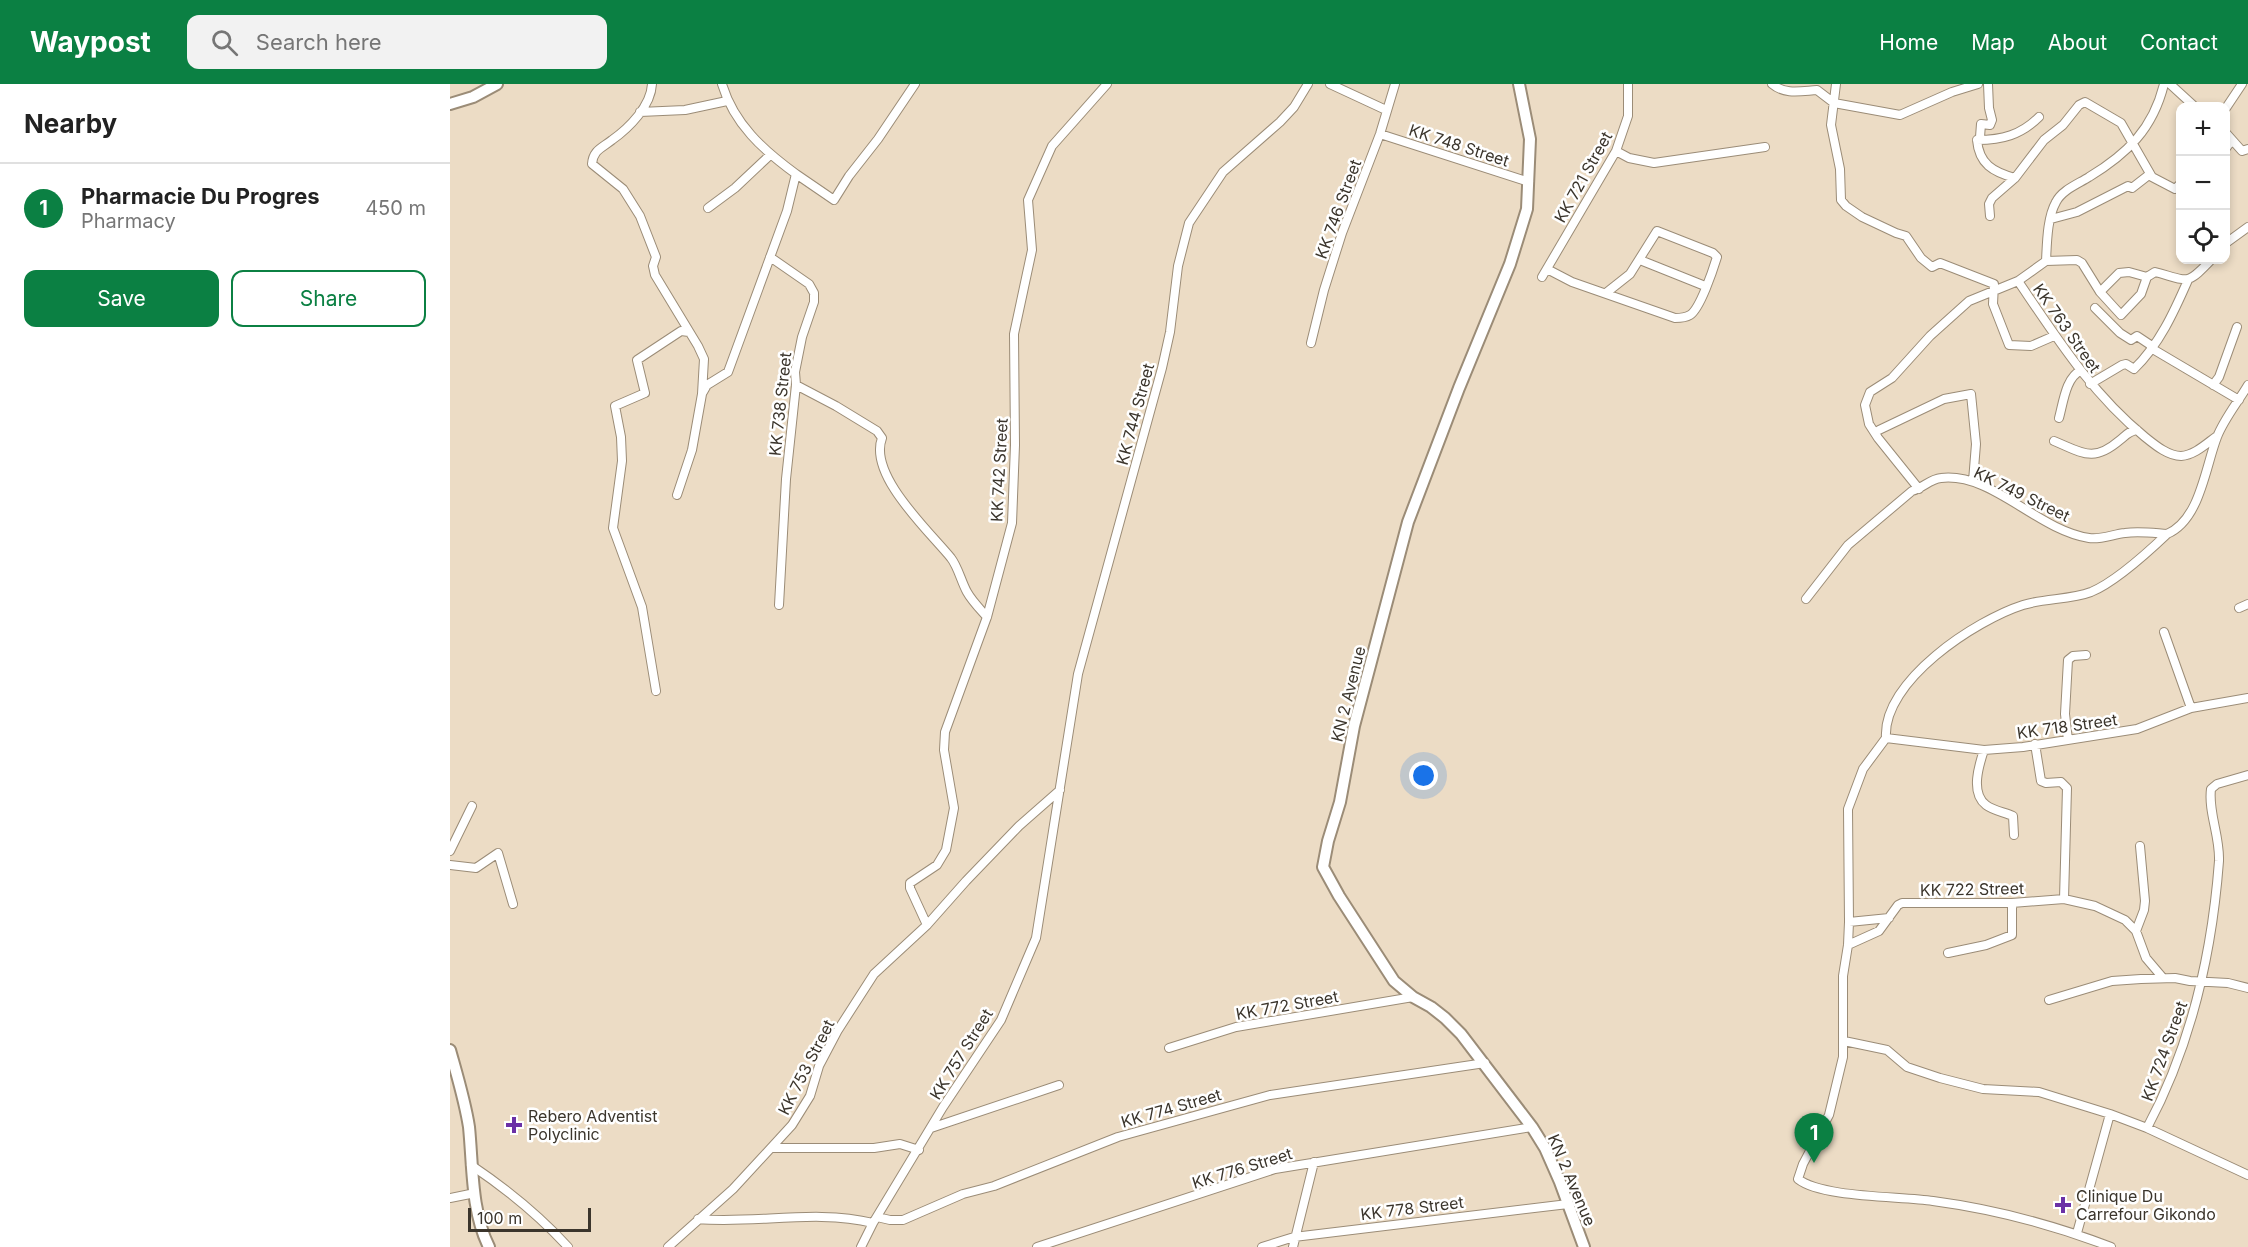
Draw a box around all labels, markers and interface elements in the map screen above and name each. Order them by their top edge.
search box [187,15,607,69]
text: Waypost [30,25,151,59]
icon: search [208,26,241,59]
text: Search here [256,29,382,55]
text: Home [1879,30,1938,55]
text: Map [1971,30,2015,55]
text: About [2048,30,2107,55]
text: Contact [2140,30,2218,55]
map controls [2176,102,2230,264]
button: + [2176,102,2230,156]
text: Nearby [24,108,117,139]
street label: KK 748 Street [1406,119,1512,171]
street label: KK 721 Street [1550,128,1616,226]
button: − [2176,156,2230,210]
street label: KK 746 Street [1311,157,1365,261]
text: Pharmacie Du Progres [81,183,320,209]
text: 1 [39,196,48,220]
text: 450 m [365,196,426,220]
text: Pharmacy [81,209,176,233]
button: locate [2176,210,2230,264]
button: Save [24,270,219,327]
button: Share [231,270,426,327]
street label: KK 763 Street [2029,280,2105,376]
street label: KK 738 Street [765,351,795,457]
street label: KK 744 Street [1112,361,1158,467]
street label: KK 742 Street [986,418,1012,522]
street label: KK 749 Street [1971,462,2073,526]
street label: KN 2 Avenue [1326,644,1370,744]
street label: KK 718 Street [2016,709,2118,743]
your location [1409,761,1438,790]
street label: KK 722 Street [1920,878,2024,900]
street label: KK 772 Street [1234,986,1340,1024]
street label: KK 724 Street [2137,998,2191,1104]
street label: KK 757 Street [925,1005,997,1103]
street label: KK 753 Street [773,1016,839,1118]
street label: KK 774 Street [1119,1084,1223,1132]
place label: Rebero Adventist Polyclinic [528,1106,658,1144]
pin: 1 [1794,1114,1834,1163]
marker: Rebero Adventist Polyclinic [505,1116,523,1134]
street label: KN 2 Avenue [1544,1131,1600,1229]
street label: KK 776 Street [1189,1143,1295,1193]
place label: Clinique Du Carrefour Gikondo [2076,1186,2216,1224]
street label: KK 778 Street [1359,1192,1465,1224]
marker: Clinique Du Carrefour Gikondo [2054,1196,2072,1214]
scale bar [468,1205,591,1232]
text: 100 m [477,1208,522,1228]

